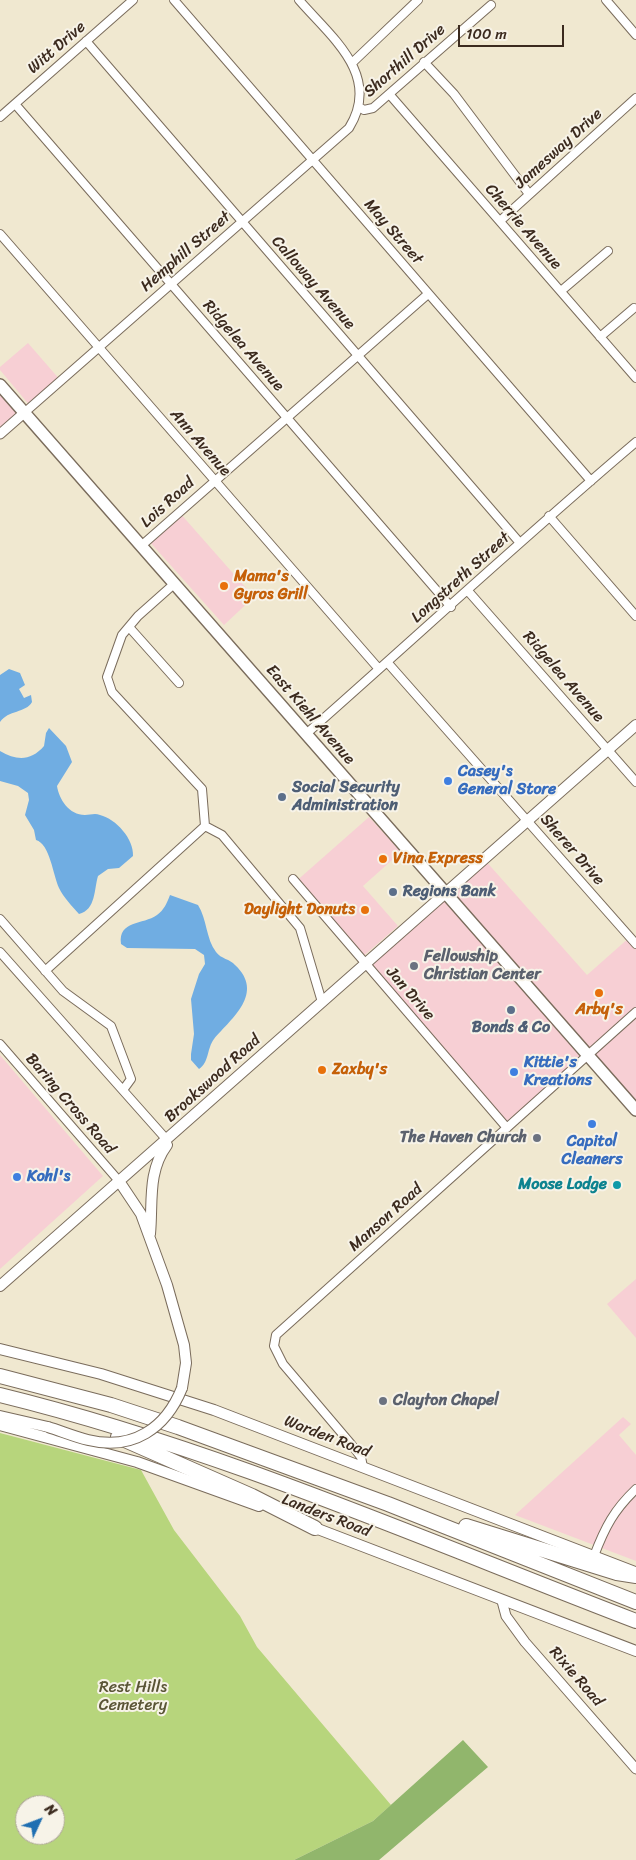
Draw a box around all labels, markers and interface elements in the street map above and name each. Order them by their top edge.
scale bar [461,15,567,47]
street label: Witt Drive [24,18,90,78]
street label: Shorthill Drive [360,20,450,102]
text: 100 m [466,21,507,47]
street label: Jamesway Drive [511,105,607,193]
street label: Cherrie Avenue [481,180,565,274]
street label: May Street [359,195,427,269]
street label: Hemphill Street [137,208,235,296]
street label: Calloway Avenue [267,232,359,334]
street label: Ridgelea Avenue [198,297,288,395]
street label: Ann Avenue [166,405,234,481]
street label: Lois Road [137,474,199,532]
street label: Longstreth Street [408,529,514,627]
place label: Mama's Gyros Grill [234,567,308,605]
marker: Mama's Gyros Grill [218,580,230,592]
street label: Ridgelea Avenue [518,628,608,726]
street label: East Kiehl Avenue [261,661,359,769]
place label: Casey's General Store [458,762,556,800]
marker: Casey's General Store [442,775,454,787]
place label: Social Security Administration [292,778,400,816]
marker: Social Security Administration [276,791,288,803]
street label: Sherer Drive [536,810,608,890]
place label: Vina Express [393,849,483,869]
marker: Vina Express [377,853,389,865]
place label: Regions Bank [403,882,496,902]
marker: Regions Bank [387,886,399,898]
place label: Daylight Donuts [244,900,355,920]
marker: Daylight Donuts [359,904,371,916]
place label: Fellowship Christian Center [424,947,541,985]
marker: Fellowship Christian Center [408,960,420,972]
street label: Jan Drive [382,963,438,1025]
marker: Arby's [593,987,605,999]
place label: Arby's [575,1000,623,1020]
marker: Bonds & Co [505,1004,517,1016]
place label: Bonds & Co [472,1018,550,1038]
street label: Brookswood Road [161,1031,265,1127]
street label: Baring Cross Road [21,1050,119,1158]
place label: Kittie's Kreations [524,1053,592,1091]
place label: Zaxby's [332,1060,387,1080]
marker: Zaxby's [316,1064,328,1076]
marker: Kittie's Kreations [508,1066,520,1078]
marker: Capitol Cleaners [586,1118,598,1130]
place label: The Haven Church [400,1128,527,1148]
marker: The Haven Church [531,1132,543,1144]
place label: Capitol Cleaners [561,1132,623,1170]
place label: Kohl's [27,1167,70,1187]
marker: Kohl's [11,1171,23,1183]
place label: Moose Lodge [518,1175,607,1195]
marker: Moose Lodge [611,1179,623,1191]
street label: Manson Road [345,1180,427,1256]
place label: Clayton Chapel [393,1391,499,1411]
marker: Clayton Chapel [377,1395,389,1407]
street label: Warden Road [281,1412,373,1462]
street label: Landers Road [279,1490,373,1542]
street label: Rixie Road [545,1643,607,1711]
park label: Rest Hills Cemetery [99,1678,167,1716]
north arrow [15,1795,65,1845]
text: N [38,1798,63,1822]

